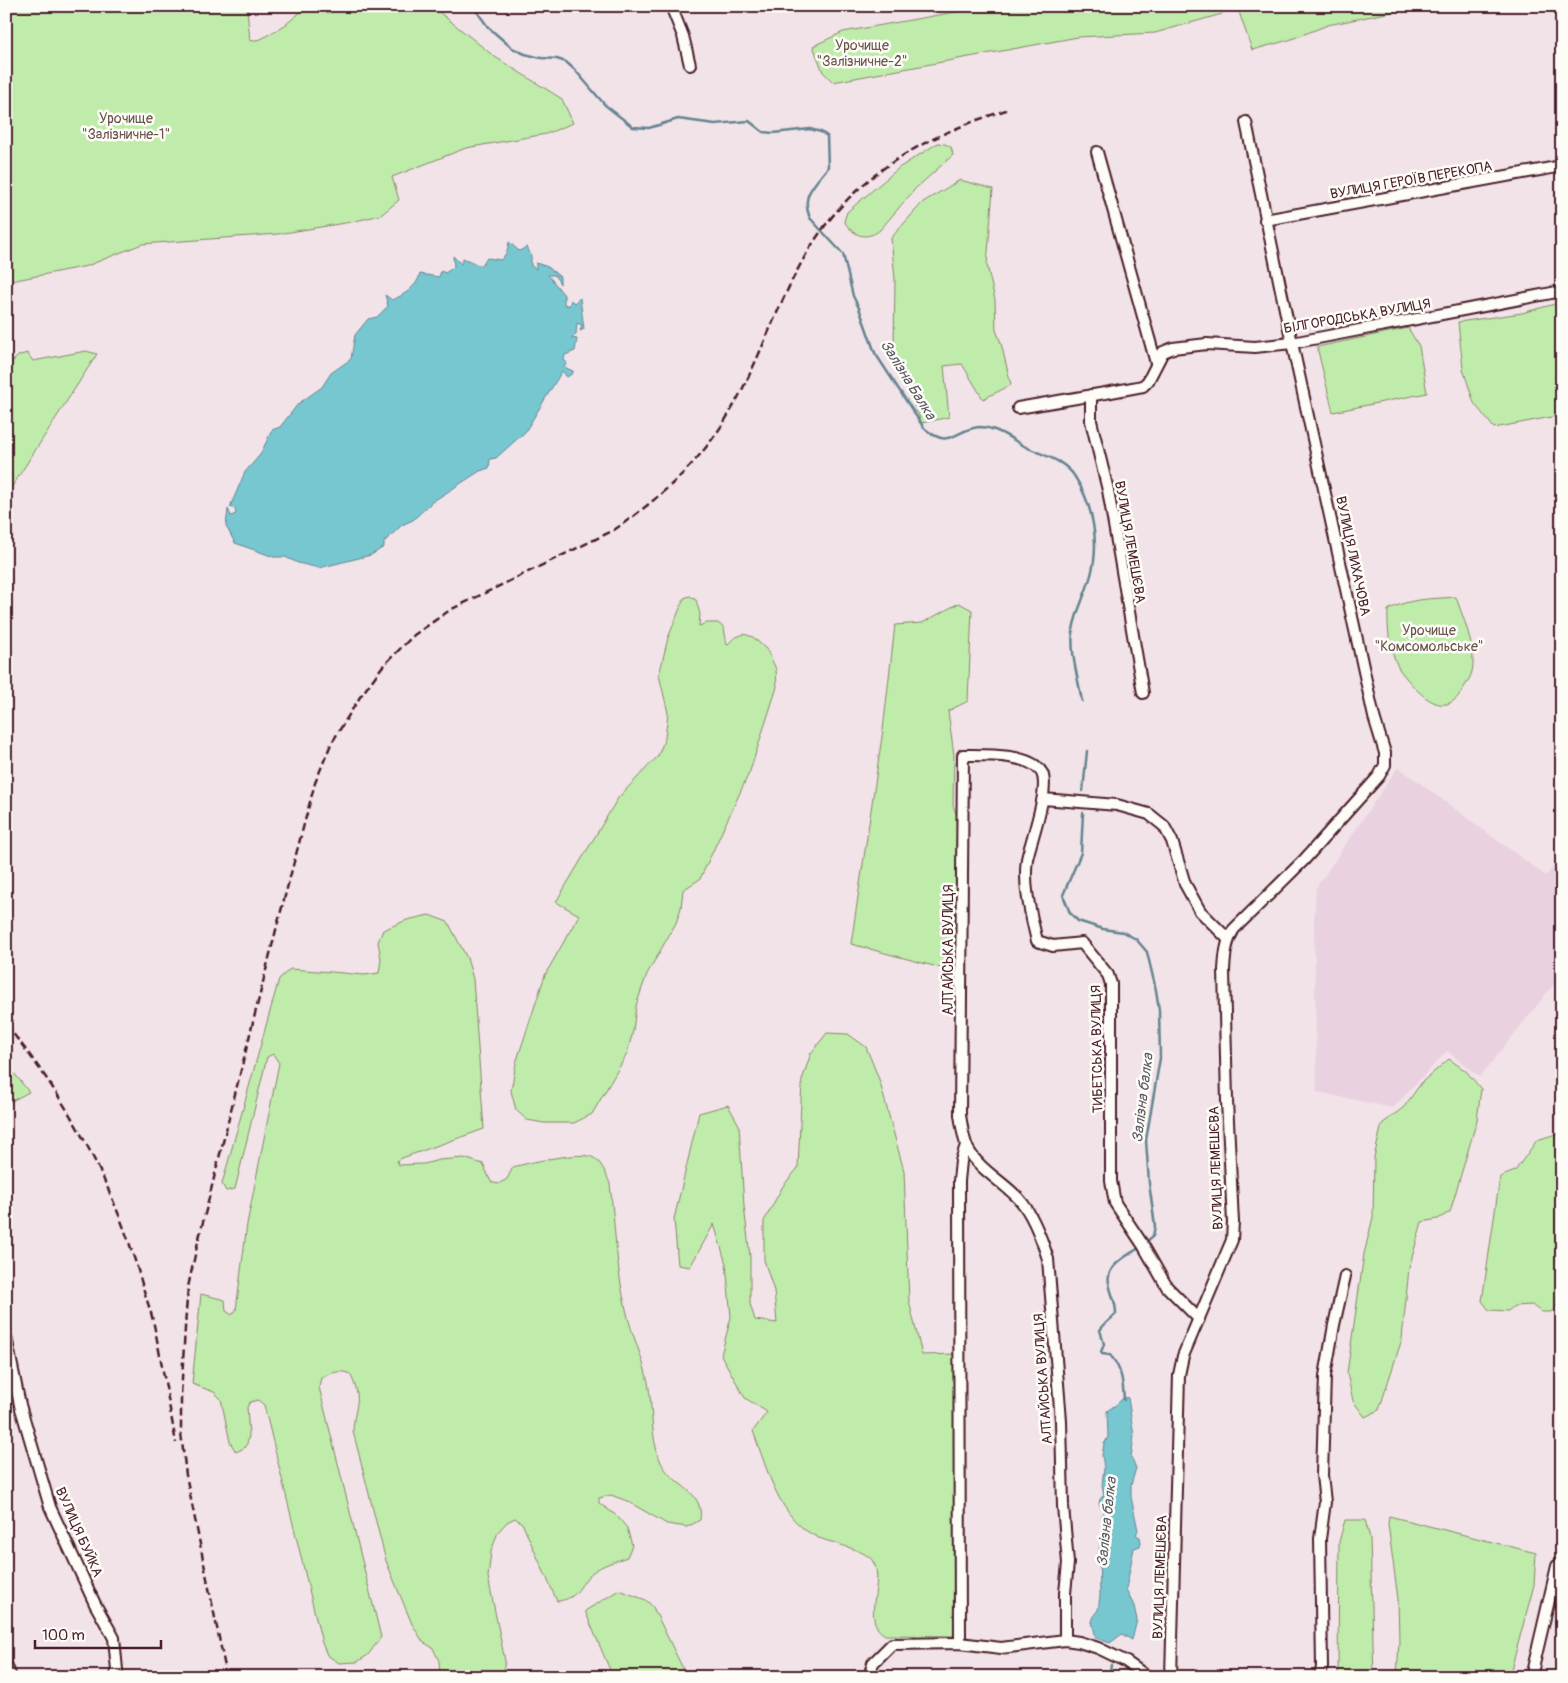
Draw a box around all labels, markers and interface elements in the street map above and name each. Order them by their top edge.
park label: Урочище "Залізничне-2" [817,37,907,70]
park label: Урочище "Залізничне-1" [82,110,170,143]
street label: ВУЛИЦЯ ГЕРОЇВ ПЕРЕКОПА [1329,157,1493,203]
street label: БІЛГОРОДСЬКА ВУЛИЦЯ [1282,295,1432,337]
water label: Залізна Балка [876,337,940,424]
street label: ВУЛИЦЯ ЛЕМЕШЄВА [1111,479,1149,605]
street label: ВУЛИЦЯ ЛИХАЧОВА [1332,495,1374,617]
park label: Урочище "Комсомольське" [1374,622,1484,655]
street label: АЛТАЙСЬКА ВУЛИЦЯ [940,884,957,1016]
street label: ТИБЕТСЬКА ВУЛИЦЯ [1087,985,1107,1113]
water label: Залізна балка [1128,1051,1158,1144]
street label: ВУЛИЦЯ ЛЕМЕШЄВА [1205,1106,1227,1230]
street label: АЛТАЙСЬКА ВУЛИЦЯ [1030,1313,1056,1445]
water label: Залізна балка [1093,1475,1121,1568]
street label: ВУЛИЦЯ БУЙКА [52,1484,106,1580]
street label: ВУЛИЦЯ ЛЕМЕШЄВА [1149,1515,1171,1639]
scale bar [35,1618,161,1650]
text: 100 m [42,1626,85,1645]

